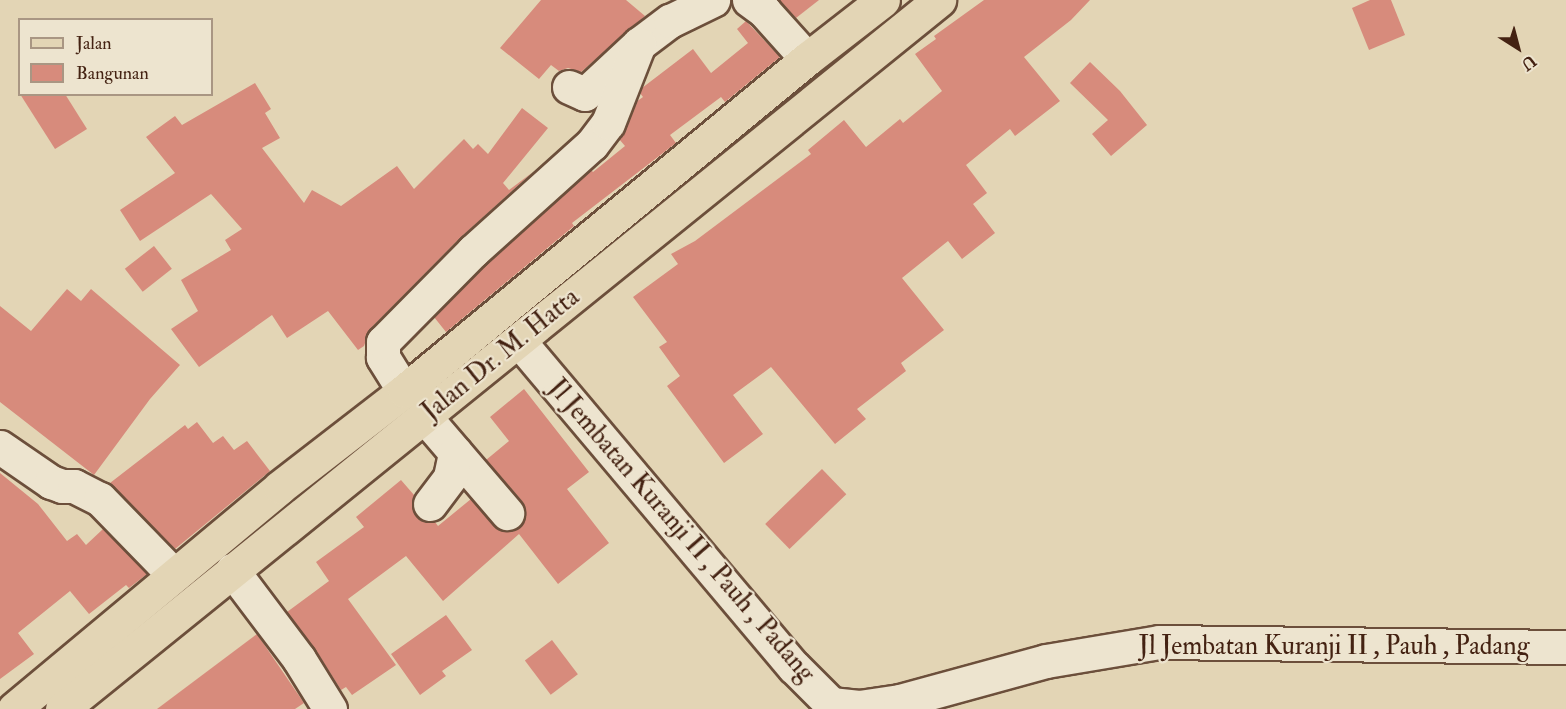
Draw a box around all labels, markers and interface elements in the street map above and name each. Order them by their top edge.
legend [18,18,213,96]
north arrow [1488,18,1548,78]
text: Jalan [76,32,112,55]
text: U [1517,51,1540,75]
text: Bangunan [76,62,149,85]
street label: Jalan Dr. M. Hatta [416,282,586,428]
street label: Jl Jembatan Kuranji II , Pauh , Padang [541,373,821,689]
street label: Jl Jembatan Kuranji II , Pauh , Padang [1138,631,1530,663]

